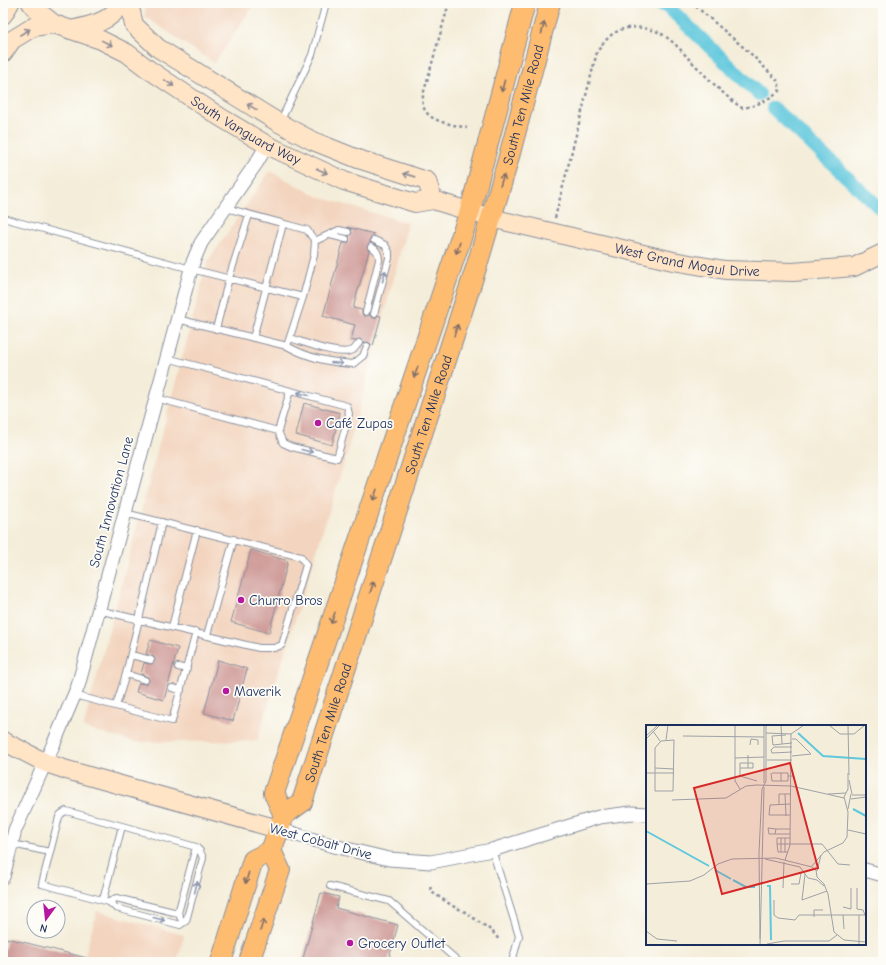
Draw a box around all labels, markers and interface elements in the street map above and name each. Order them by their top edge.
one-way arrow [540,21,547,34]
one-way arrow [19,28,31,36]
one-way arrow [101,40,113,47]
street label: South Ten Mile Road [499,43,548,167]
one-way arrow [163,79,174,87]
one-way arrow [499,80,506,93]
street label: South Vanguard Way [188,92,304,169]
one-way arrow [246,102,258,110]
one-way arrow [315,168,327,176]
one-way arrow [403,171,416,178]
one-way arrow [499,174,506,187]
street label: West Grand Mogul Drive [613,240,760,280]
one-way arrow [454,242,461,255]
one-way arrow [381,270,388,283]
one-way arrow [453,324,460,337]
street label: South Ten Mile Road [401,353,456,476]
one-way arrow [330,359,343,366]
one-way arrow [412,365,420,377]
one-way arrow [297,390,310,397]
place label: Café Zupas [326,415,393,432]
marker: Café Zupas [313,418,323,428]
street label: South Innovation Lane [86,435,137,570]
one-way arrow [301,448,314,455]
one-way arrow [371,488,378,501]
one-way arrow [369,581,377,593]
place label: Churro Bros [249,592,323,609]
marker: Churro Bros [236,595,246,605]
one-way arrow [329,612,337,624]
street label: South Ten Mile Road [301,661,356,784]
place label: Maverik [234,683,281,700]
marker: Maverik [221,686,231,696]
inset map [646,725,866,945]
street label: West Cobalt Drive [268,820,374,863]
one-way arrow [243,871,250,884]
one-way arrow [193,881,200,894]
north arrow [26,899,66,939]
one-way arrow [152,916,165,923]
one-way arrow [258,919,266,931]
text: N [38,921,49,935]
place label: Grocery Outlet [358,935,446,952]
marker: Grocery Outlet [345,938,355,948]

